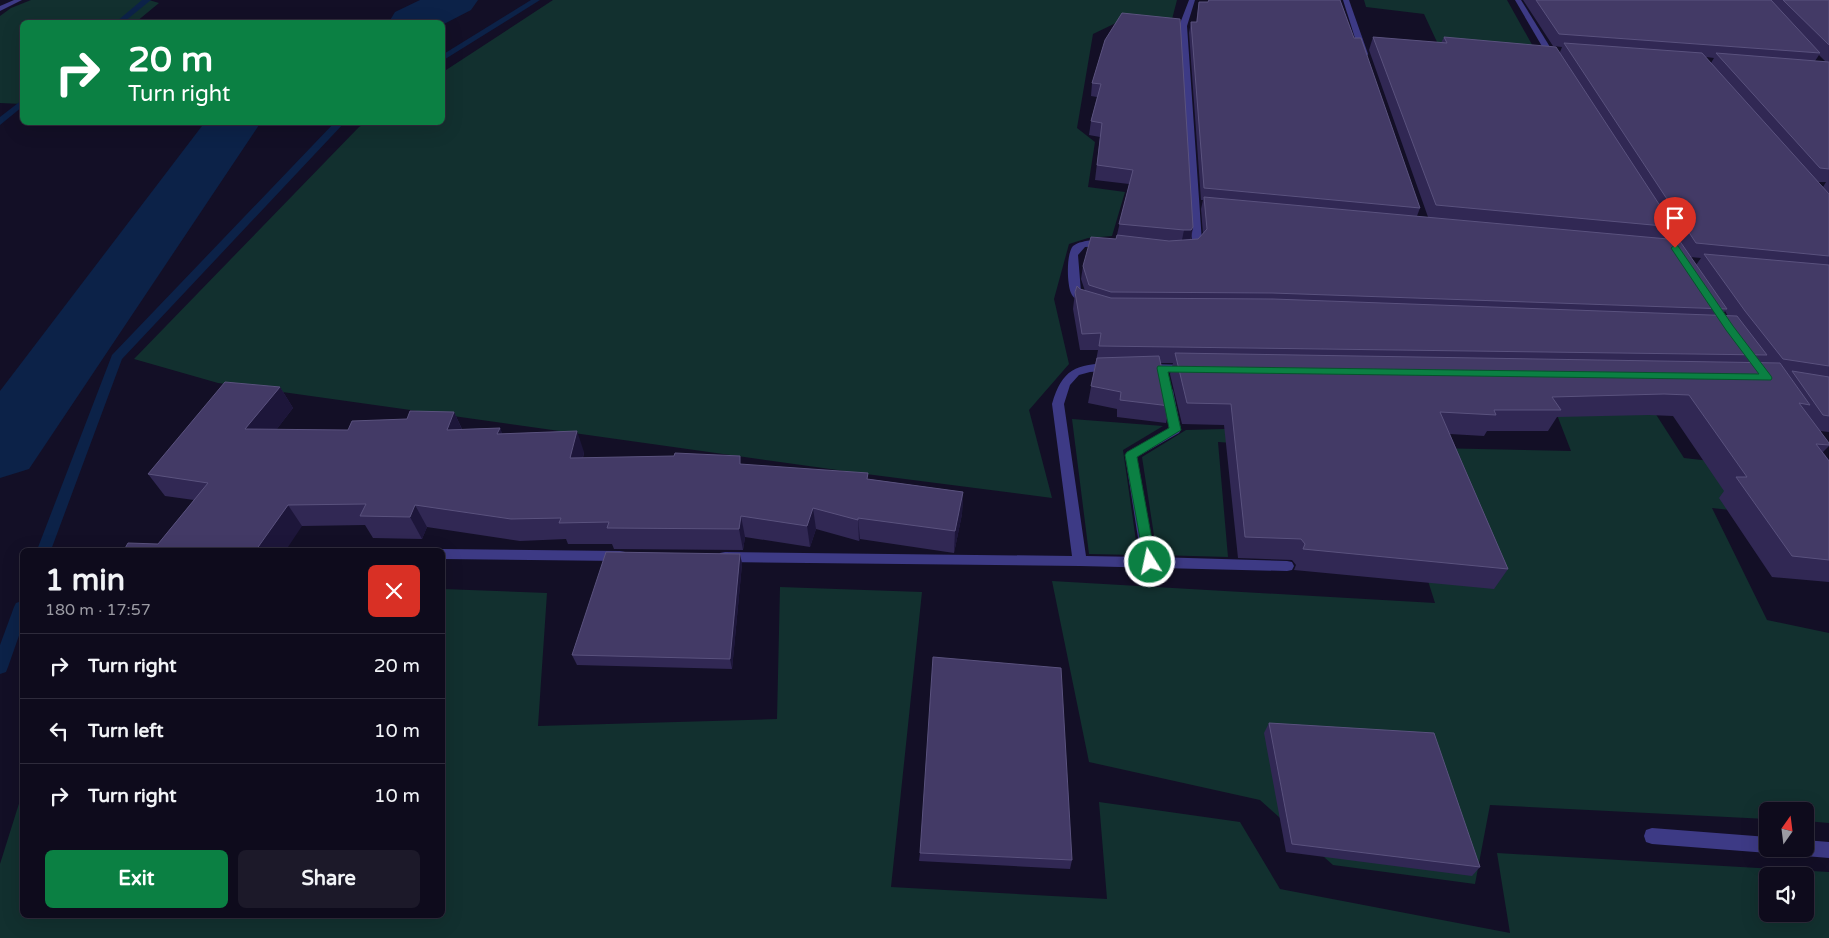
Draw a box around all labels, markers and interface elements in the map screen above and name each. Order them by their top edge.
text: 20 m [128,39,213,81]
icon: right [45,40,110,105]
text: Turn right [128,81,230,107]
pin [1654,197,1696,248]
icon: arrive [1661,204,1689,232]
position arrow [1123,535,1175,587]
text: 1 min [45,562,125,599]
button: close [368,565,420,617]
text: 180 m · 17:57 [45,600,151,620]
icon: right [45,652,73,680]
text: Turn right [88,655,176,677]
text: 20 m [374,655,420,677]
icon: left [45,717,73,745]
text: Turn left [88,720,164,742]
text: 10 m [374,720,420,742]
icon: right [45,782,73,810]
text: Turn right [88,785,176,807]
text: 10 m [374,785,420,807]
north arrow [1759,802,1814,858]
map controls [1759,802,1814,922]
button: Exit [45,850,228,908]
button: Share [238,850,420,908]
button: sound [1759,867,1814,922]

